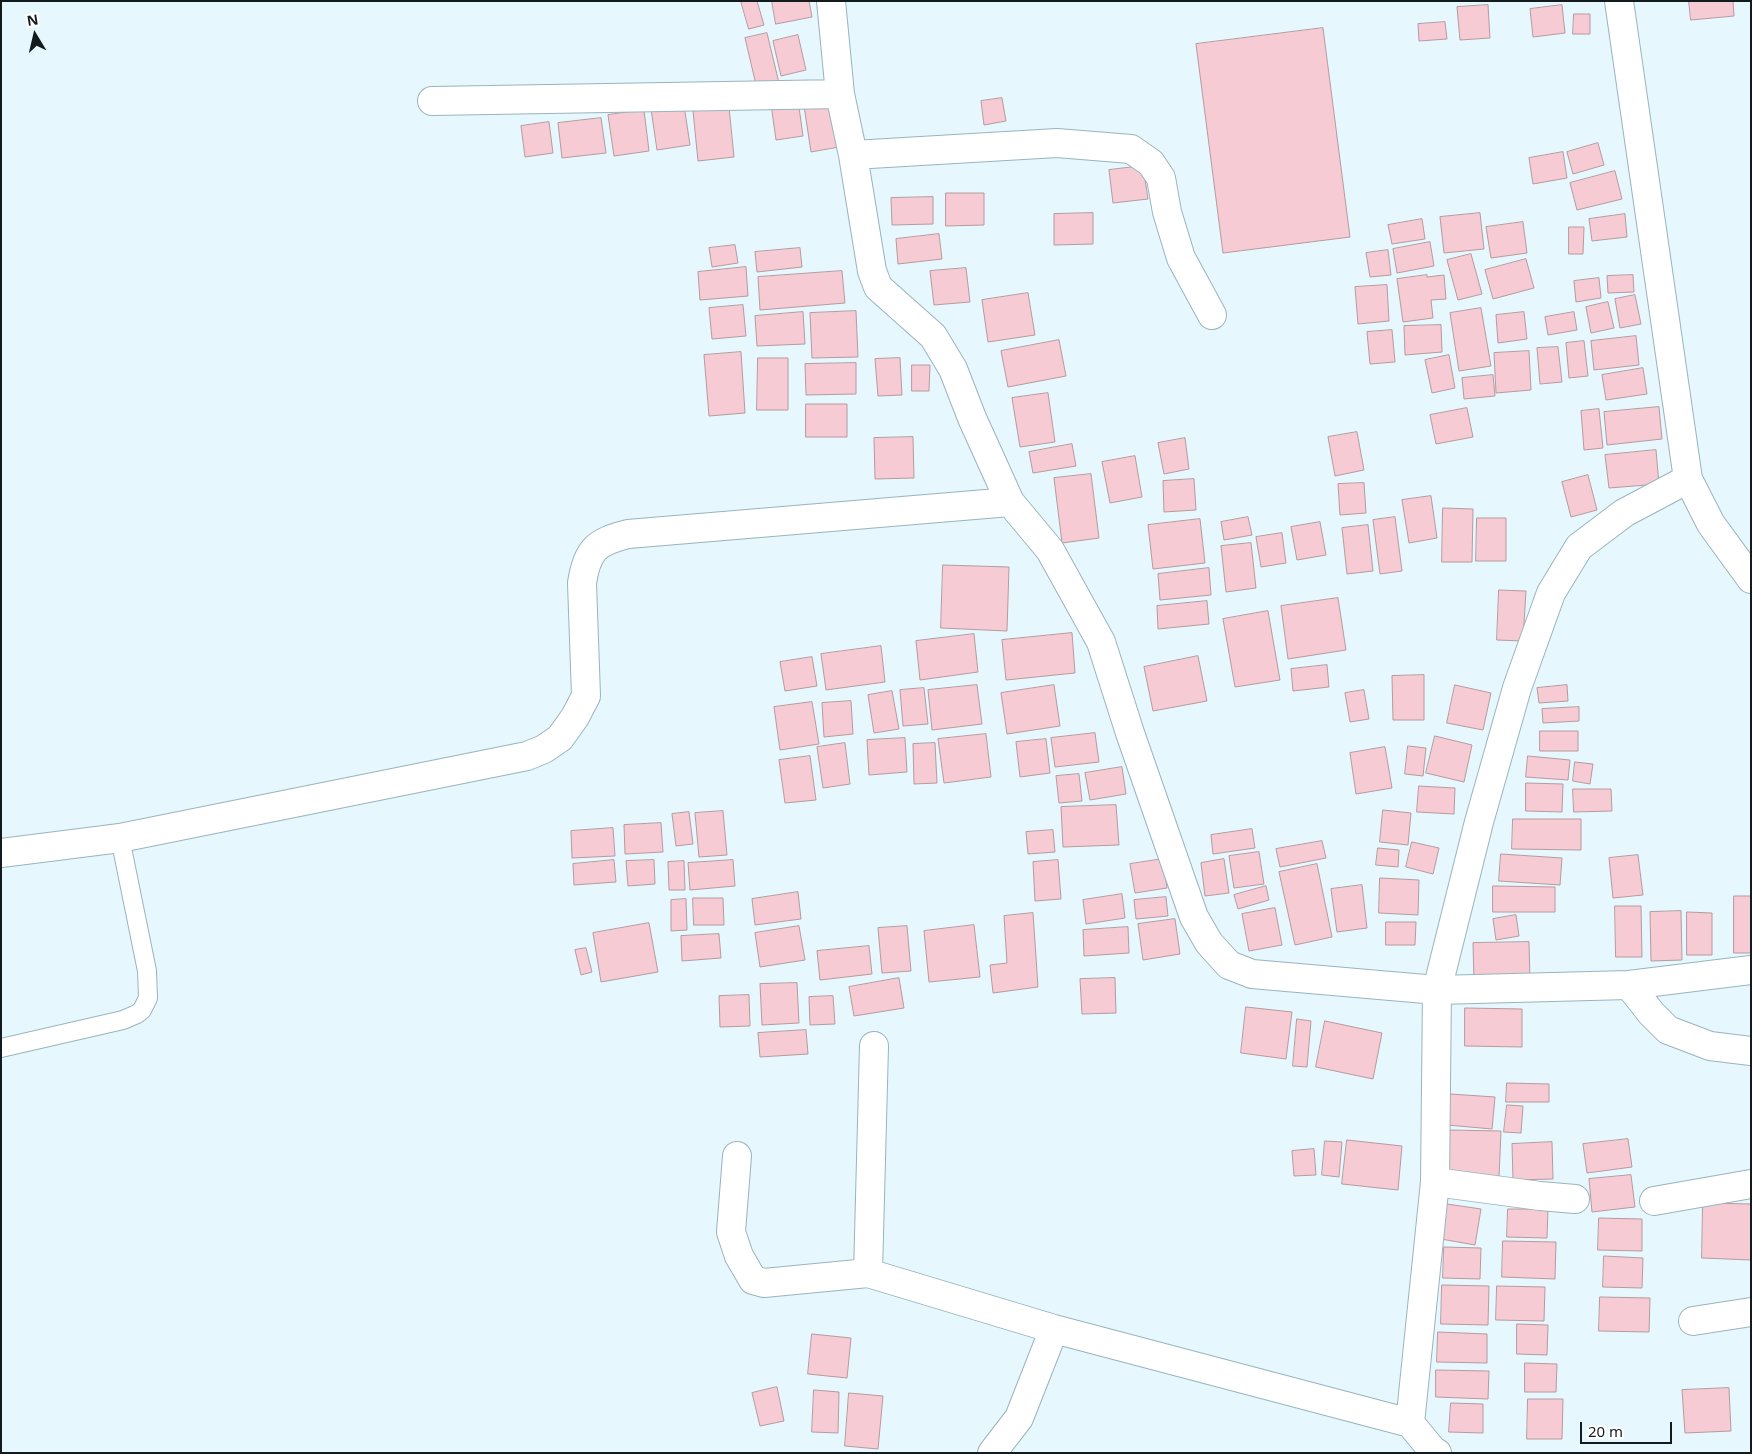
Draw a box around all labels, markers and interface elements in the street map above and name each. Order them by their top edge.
text: N [25,9,40,30]
north arrow [10,10,60,60]
scale bar [1582,1412,1674,1444]
text: 20 m [1588,1421,1623,1441]

